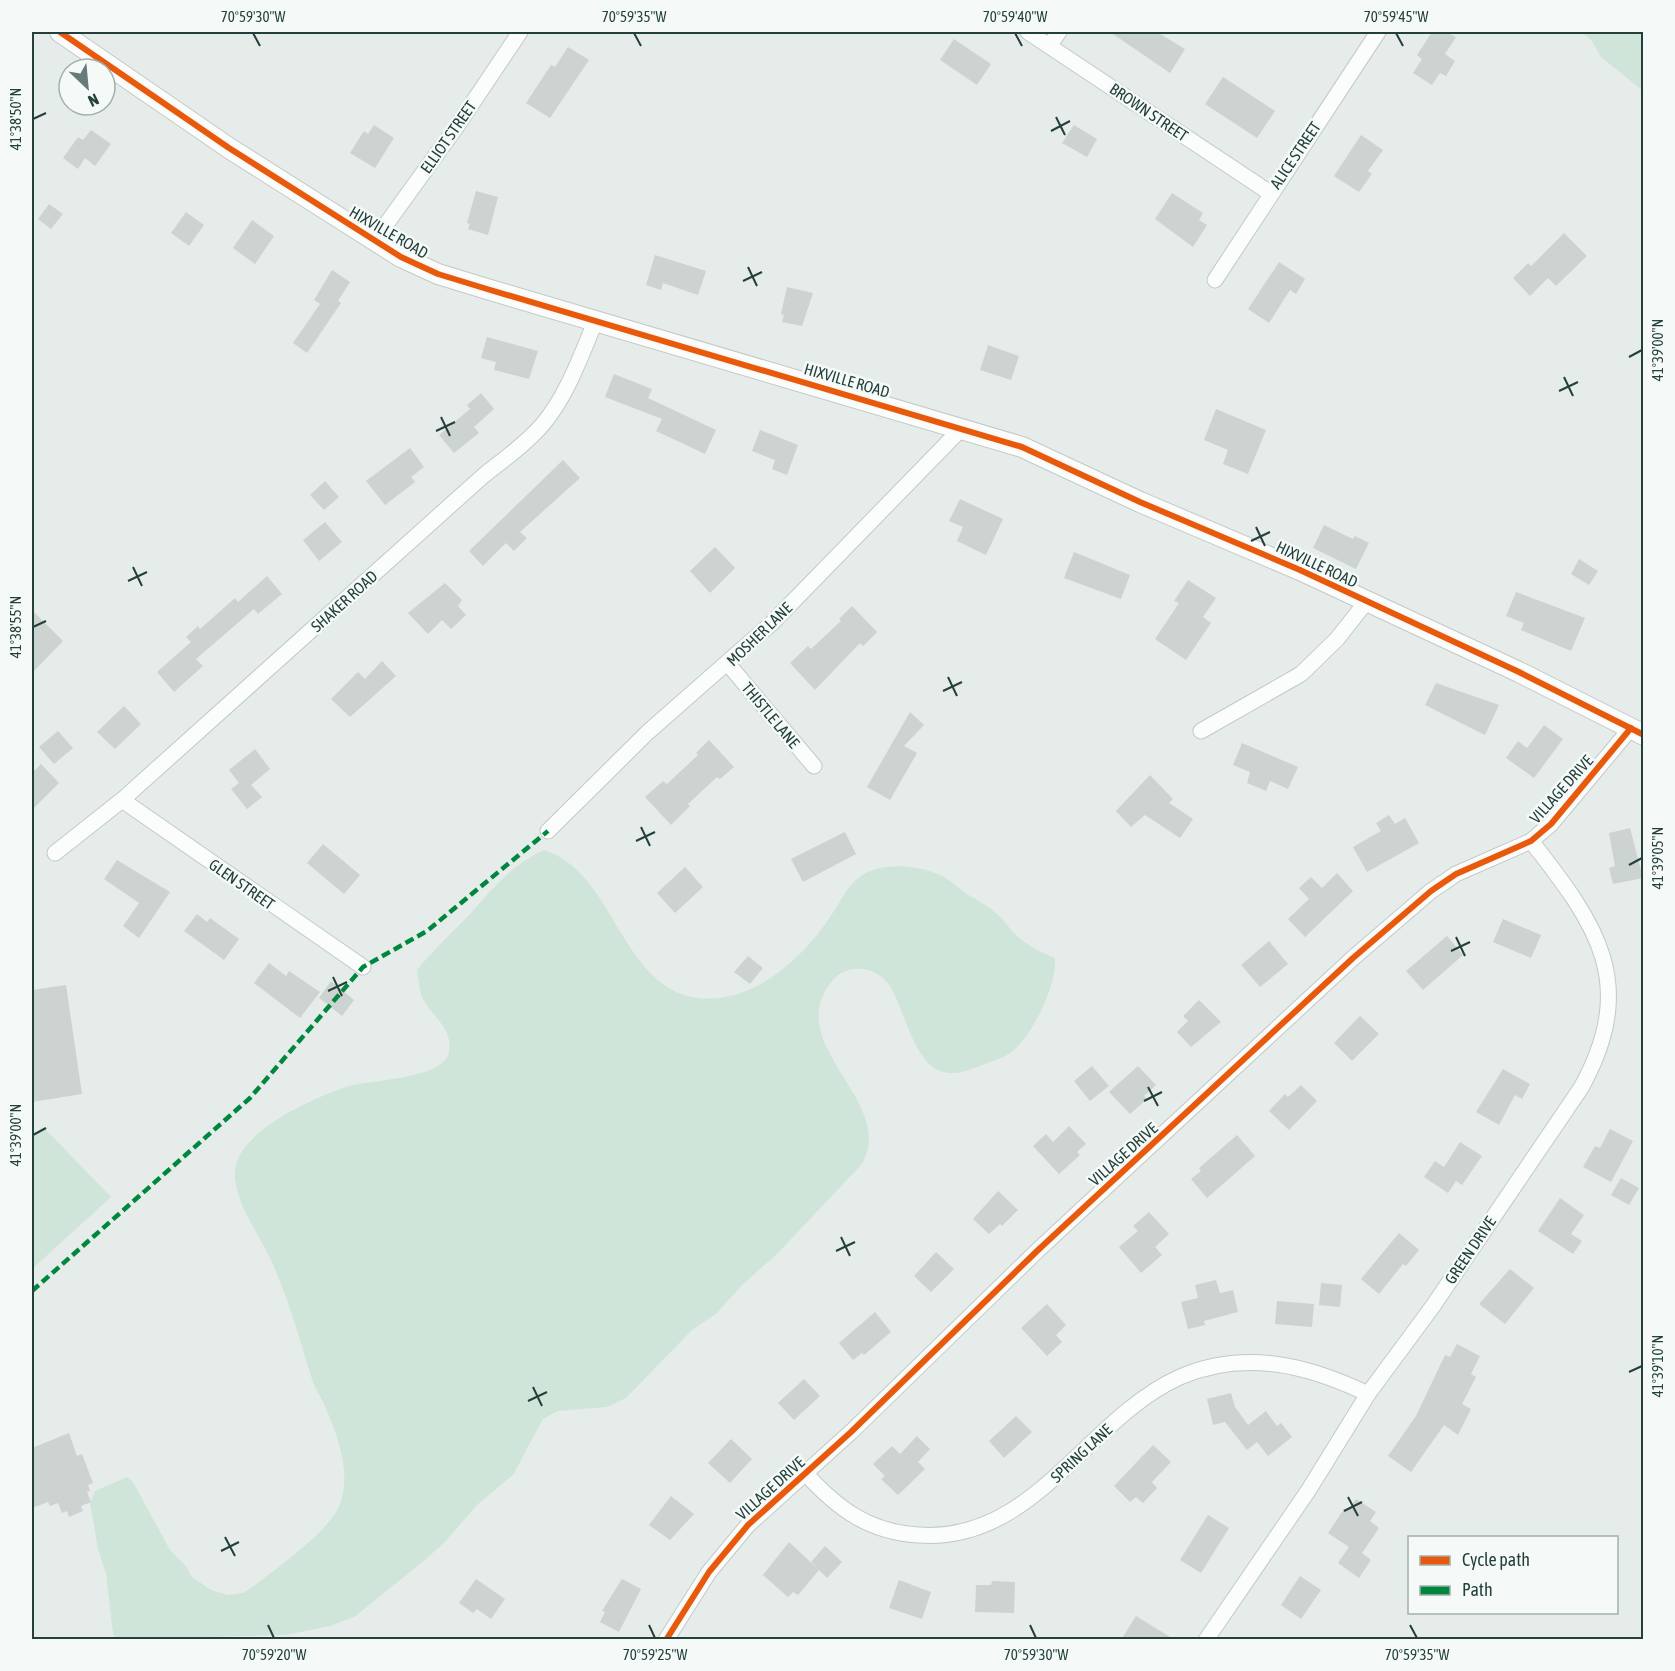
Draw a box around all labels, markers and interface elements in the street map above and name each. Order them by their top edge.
text: 70°59'30"W [221,8,285,25]
text: 70°59'35"W [602,8,666,25]
text: 70°59'40"W [983,8,1047,25]
text: 70°59'45"W [1364,8,1428,25]
north arrow [57,57,117,117]
street label: BROWN STREET [1107,79,1191,145]
text: 41°38'50"N [7,88,24,150]
text: N [85,90,102,111]
street label: ELLIOT STREET [417,97,479,177]
street label: ALICE STREET [1266,118,1324,192]
street label: HIXVILLE ROAD [346,202,432,262]
text: 41°39'00"N [1649,319,1666,381]
street label: HIXVILLE ROAD [802,359,892,401]
street label: HIXVILLE ROAD [1273,537,1361,591]
street label: SHAKER ROAD [307,567,381,635]
text: 41°38'55"N [7,596,24,658]
street label: MOSHER LANE [723,598,795,669]
street label: THISTLE LANE [739,679,804,751]
street label: VILLAGE DRIVE [1526,751,1596,827]
text: 41°39'05"N [1649,827,1666,889]
street label: GLEN STREET [206,855,278,913]
text: 41°39'00"N [7,1104,24,1166]
street label: VILLAGE DRIVE [1085,1119,1161,1189]
street label: GREEN DRIVE [1441,1213,1499,1287]
text: 41°39'10"N [1649,1335,1666,1397]
street label: SPRING LANE [1047,1420,1115,1486]
street label: VILLAGE DRIVE [732,1453,808,1523]
legend [1408,1536,1618,1614]
text: Cycle path [1462,1549,1530,1570]
text: Path [1462,1579,1493,1600]
text: 70°59'20"W [242,1646,306,1663]
text: 70°59'25"W [623,1646,687,1663]
text: 70°59'30"W [1004,1646,1068,1663]
text: 70°59'35"W [1385,1646,1449,1663]

